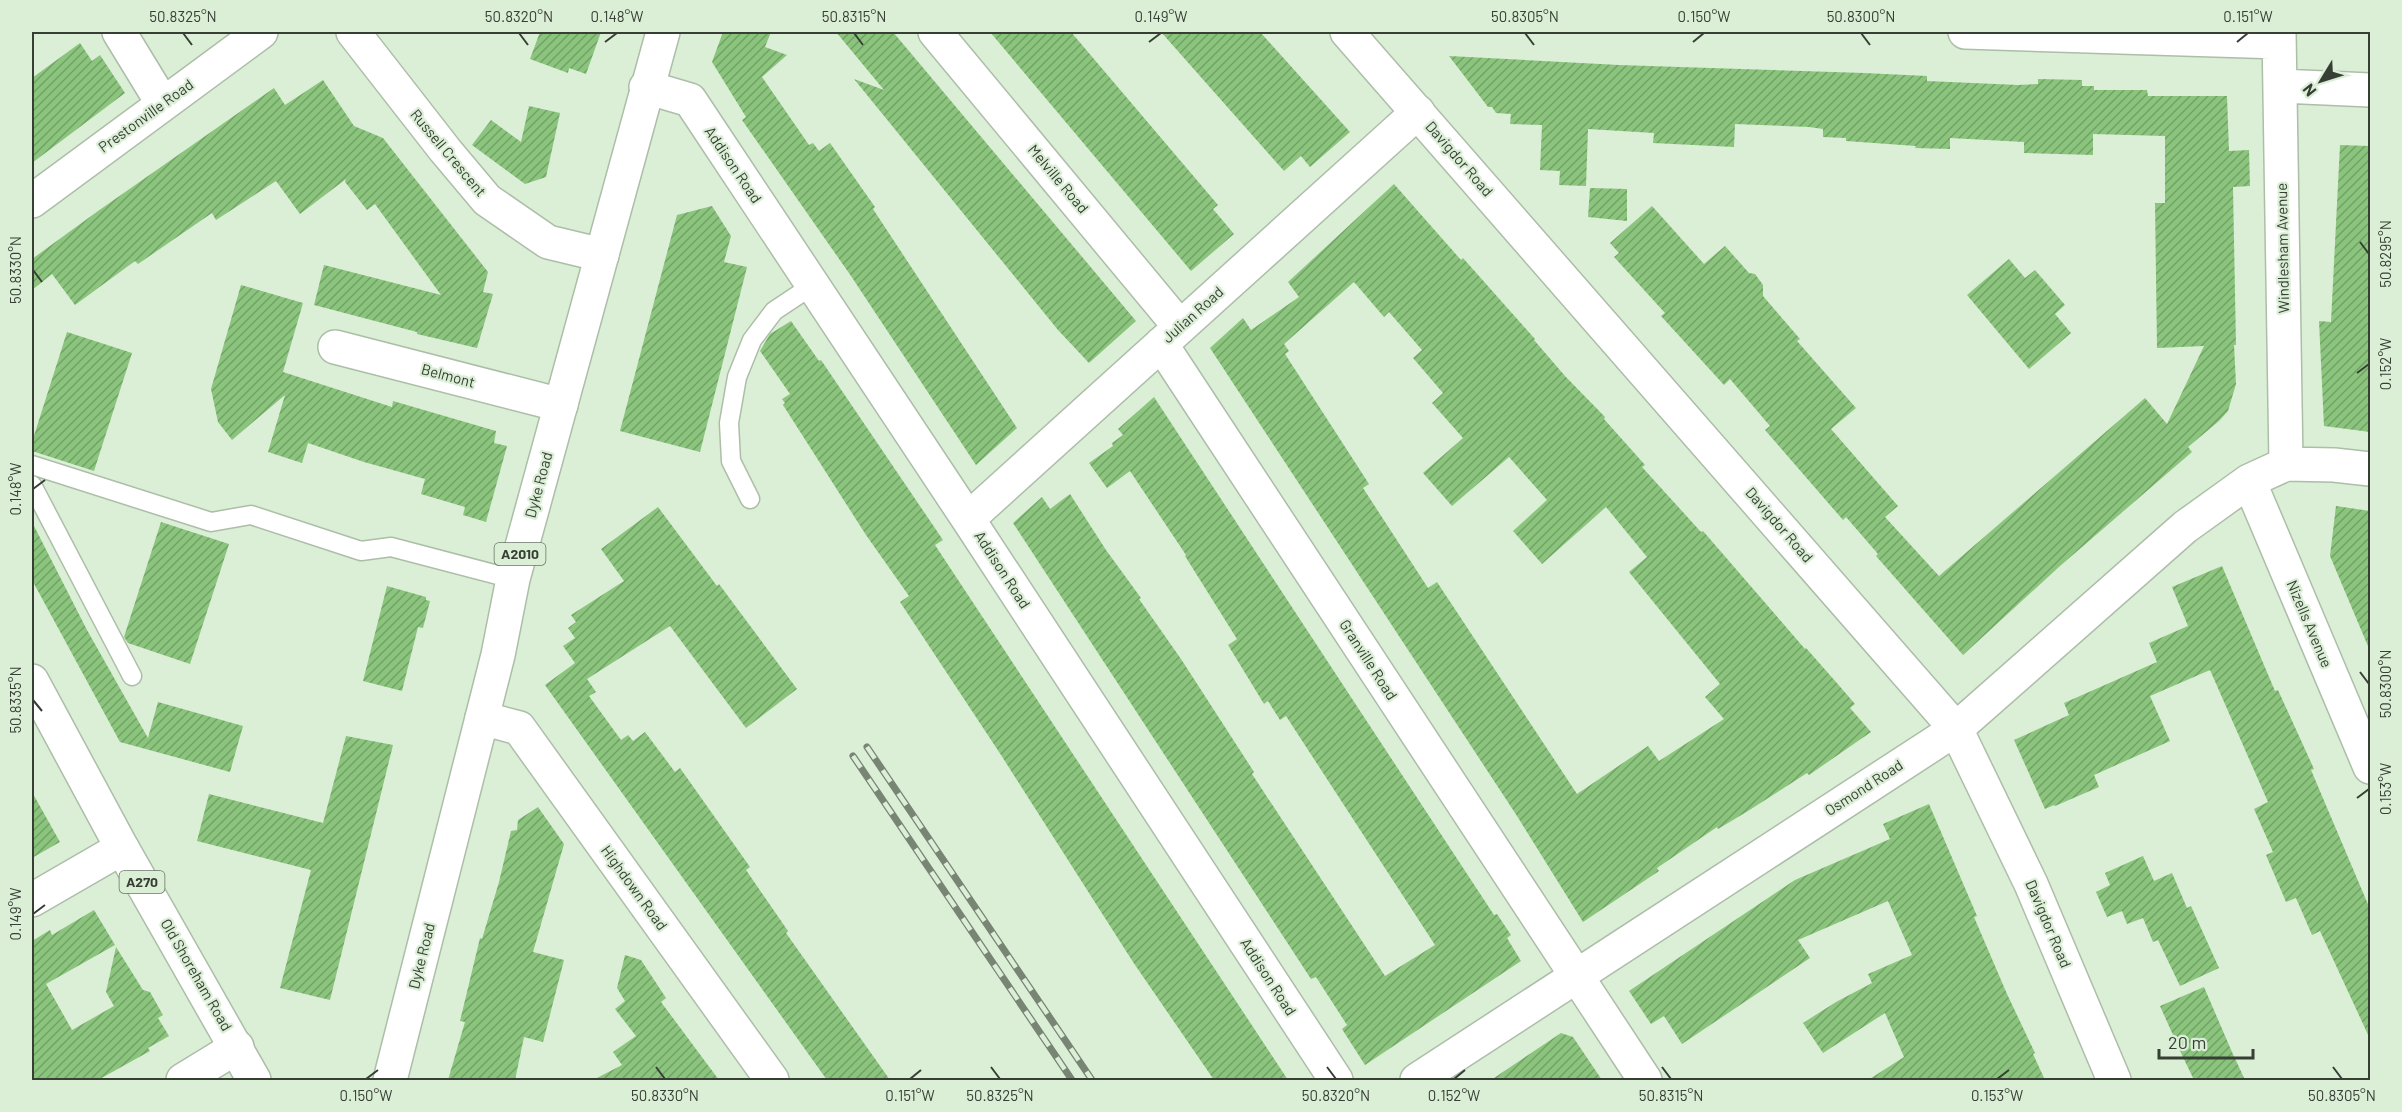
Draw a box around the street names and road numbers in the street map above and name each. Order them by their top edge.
street label: Prestonville Road [95,75,196,156]
street label: Russell Crescent [407,105,490,200]
street label: Davigdor Road [1422,117,1497,200]
street label: Addison Road [702,123,766,206]
street label: Melville Road [1025,140,1093,216]
street label: Windlesham Avenue [2272,183,2292,313]
street label: Julian Road [1158,282,1227,346]
street label: Belmont [419,359,477,391]
street label: Dyke Road [521,450,555,520]
street label: Davigdor Road [1742,483,1817,566]
street label: Addison Road [971,527,1035,612]
road number: A2010 [494,543,546,565]
street label: Nizells Avenue [2283,577,2336,670]
street label: Granville Road [1336,616,1402,703]
street label: Osmond Road [1821,755,1906,819]
street label: Highdown Road [598,841,672,933]
road number: A270 [120,871,164,893]
street label: Davigdor Road [2022,877,2076,970]
street label: Old Shoreham Road [157,915,236,1034]
street label: Dyke Road [404,921,438,991]
street label: Addison Road [1237,934,1301,1019]

